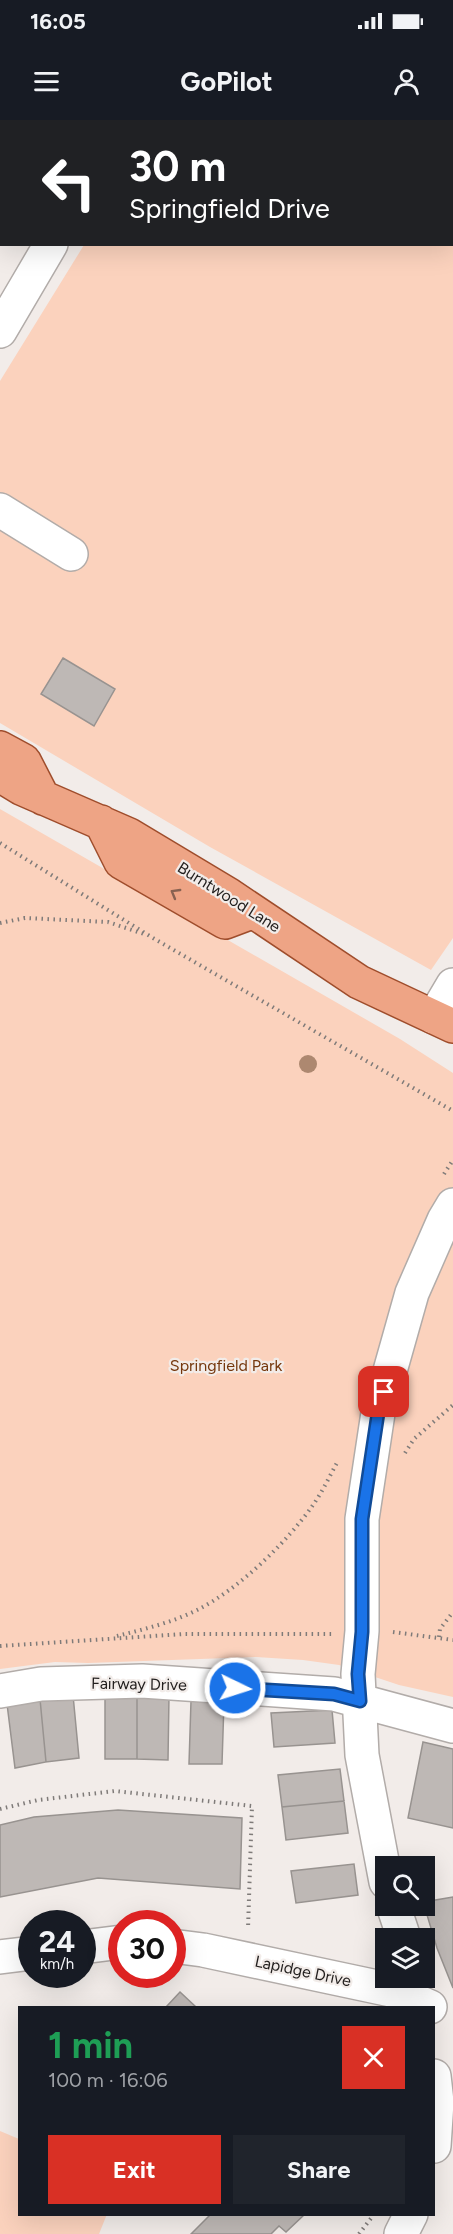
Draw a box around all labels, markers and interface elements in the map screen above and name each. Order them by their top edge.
text: 16:05 [30,8,86,35]
icon: menu [30,65,63,98]
text: GoPilot [180,65,273,98]
icon: person [390,65,423,98]
text: 30 m [129,141,226,192]
icon: left [30,144,108,222]
text: Springfield Drive [129,192,330,225]
street label: Burntwood Lane [174,858,284,936]
one-way arrow [171,889,181,900]
park label: Springfield Park [170,1356,282,1375]
pin [358,1366,409,1417]
icon: arrive [367,1375,400,1408]
position arrow [203,1656,267,1720]
street label: Fairway Drive [91,1674,187,1694]
map controls [375,1856,435,1988]
button: search [375,1856,435,1916]
speed limit sign: 30 [108,1910,186,1988]
text: 24 [39,1923,75,1960]
button: layers [375,1928,435,1988]
street label: Lapidge Drive [253,1952,353,1991]
text: km/h [40,1955,74,1973]
text: 1 min [48,2024,133,2067]
button: close [342,2026,405,2089]
text: 100 m · 16:06 [48,2068,168,2092]
button: Exit [48,2135,221,2204]
button: Share [233,2135,405,2204]

